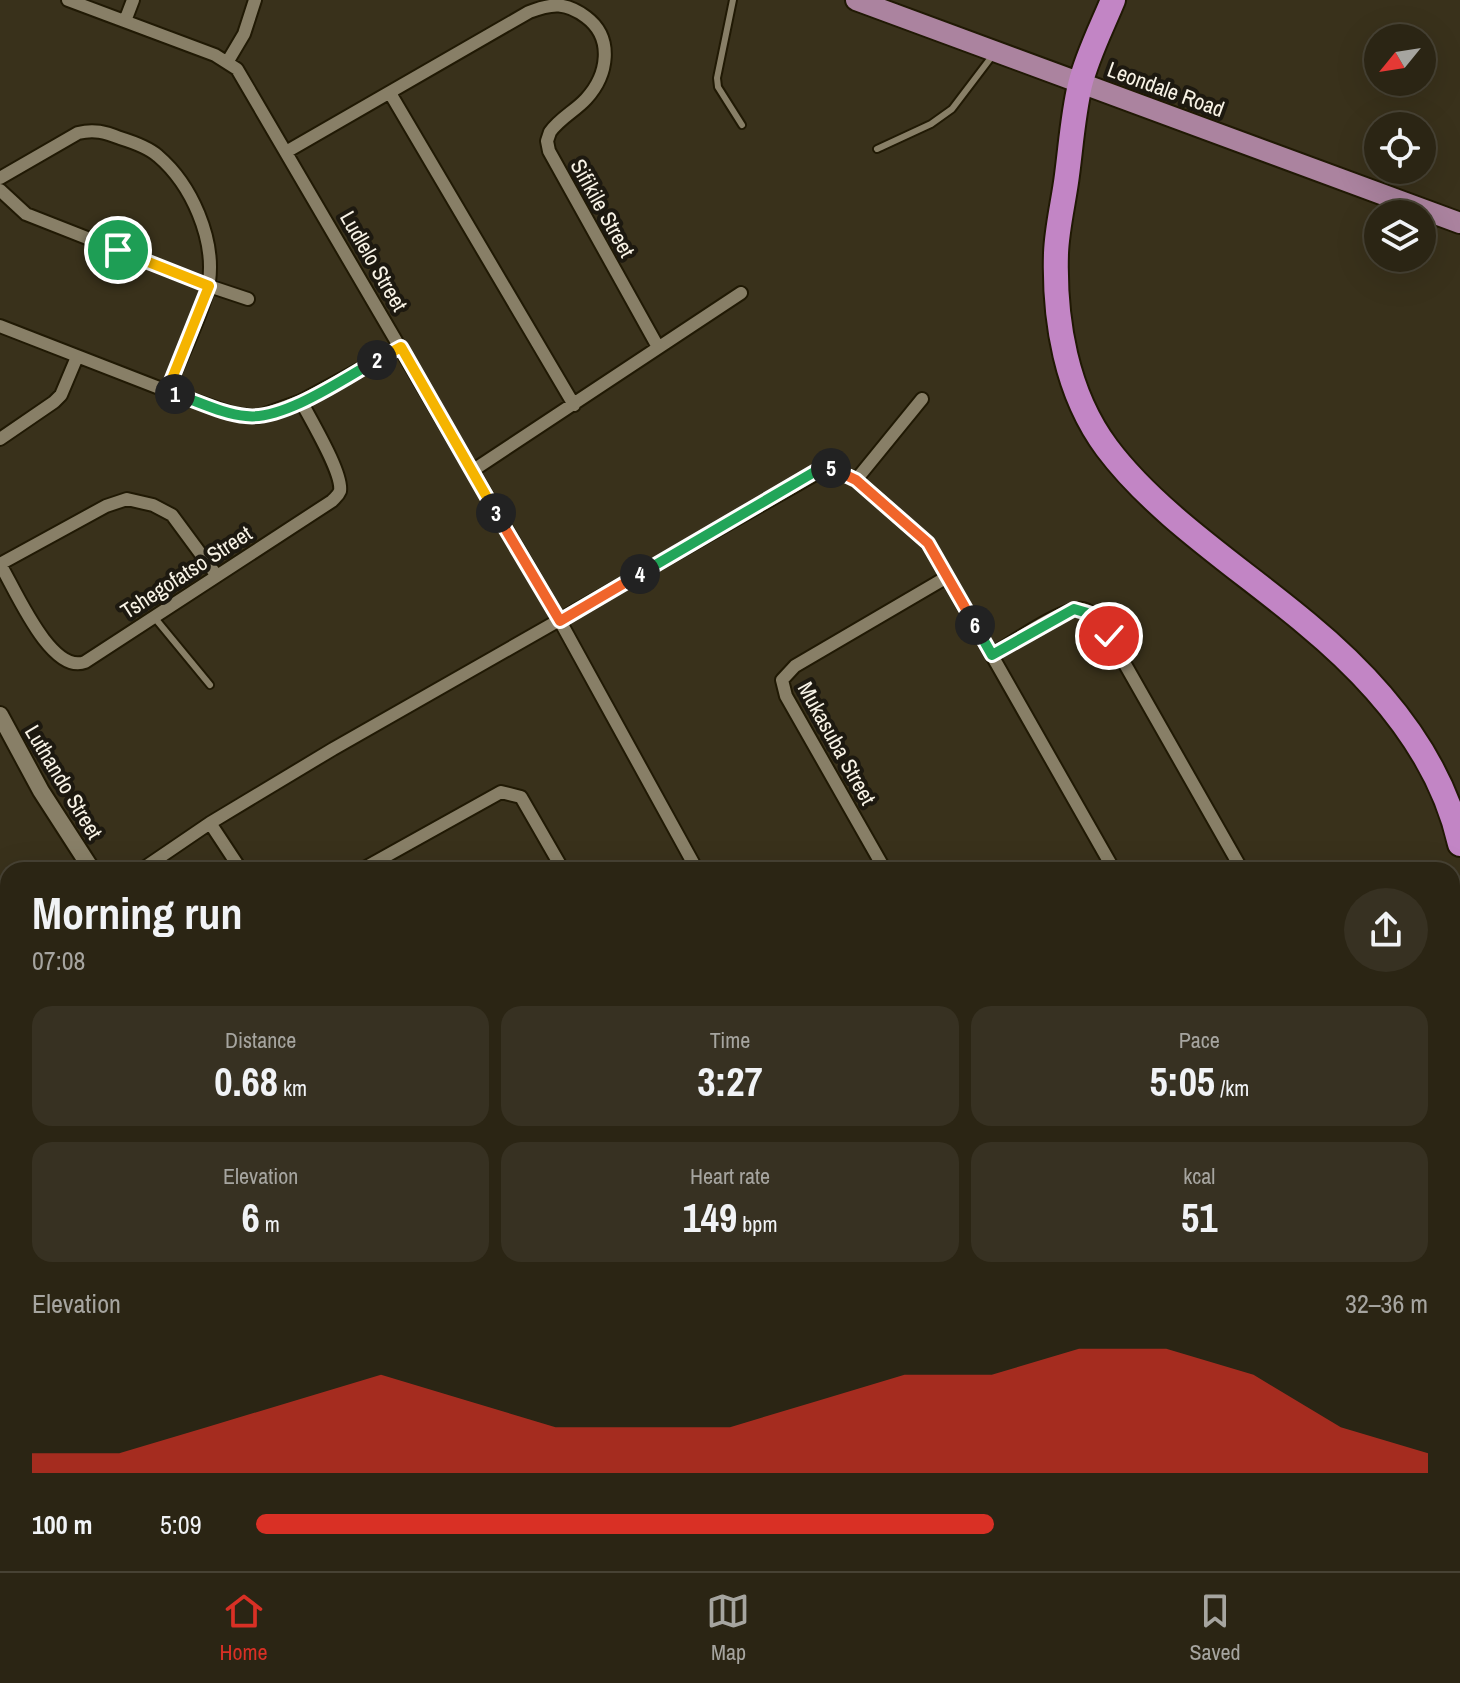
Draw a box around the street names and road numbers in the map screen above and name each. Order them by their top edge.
street label: Leondale Road [1103,54,1229,124]
street label: Sifikile Street [564,153,642,263]
street label: Ludlelo Street [333,205,415,317]
street label: Tshegofatso Street [115,518,257,626]
street label: Mukasuba Street [791,676,883,810]
street label: Luthando Street [18,719,110,845]

